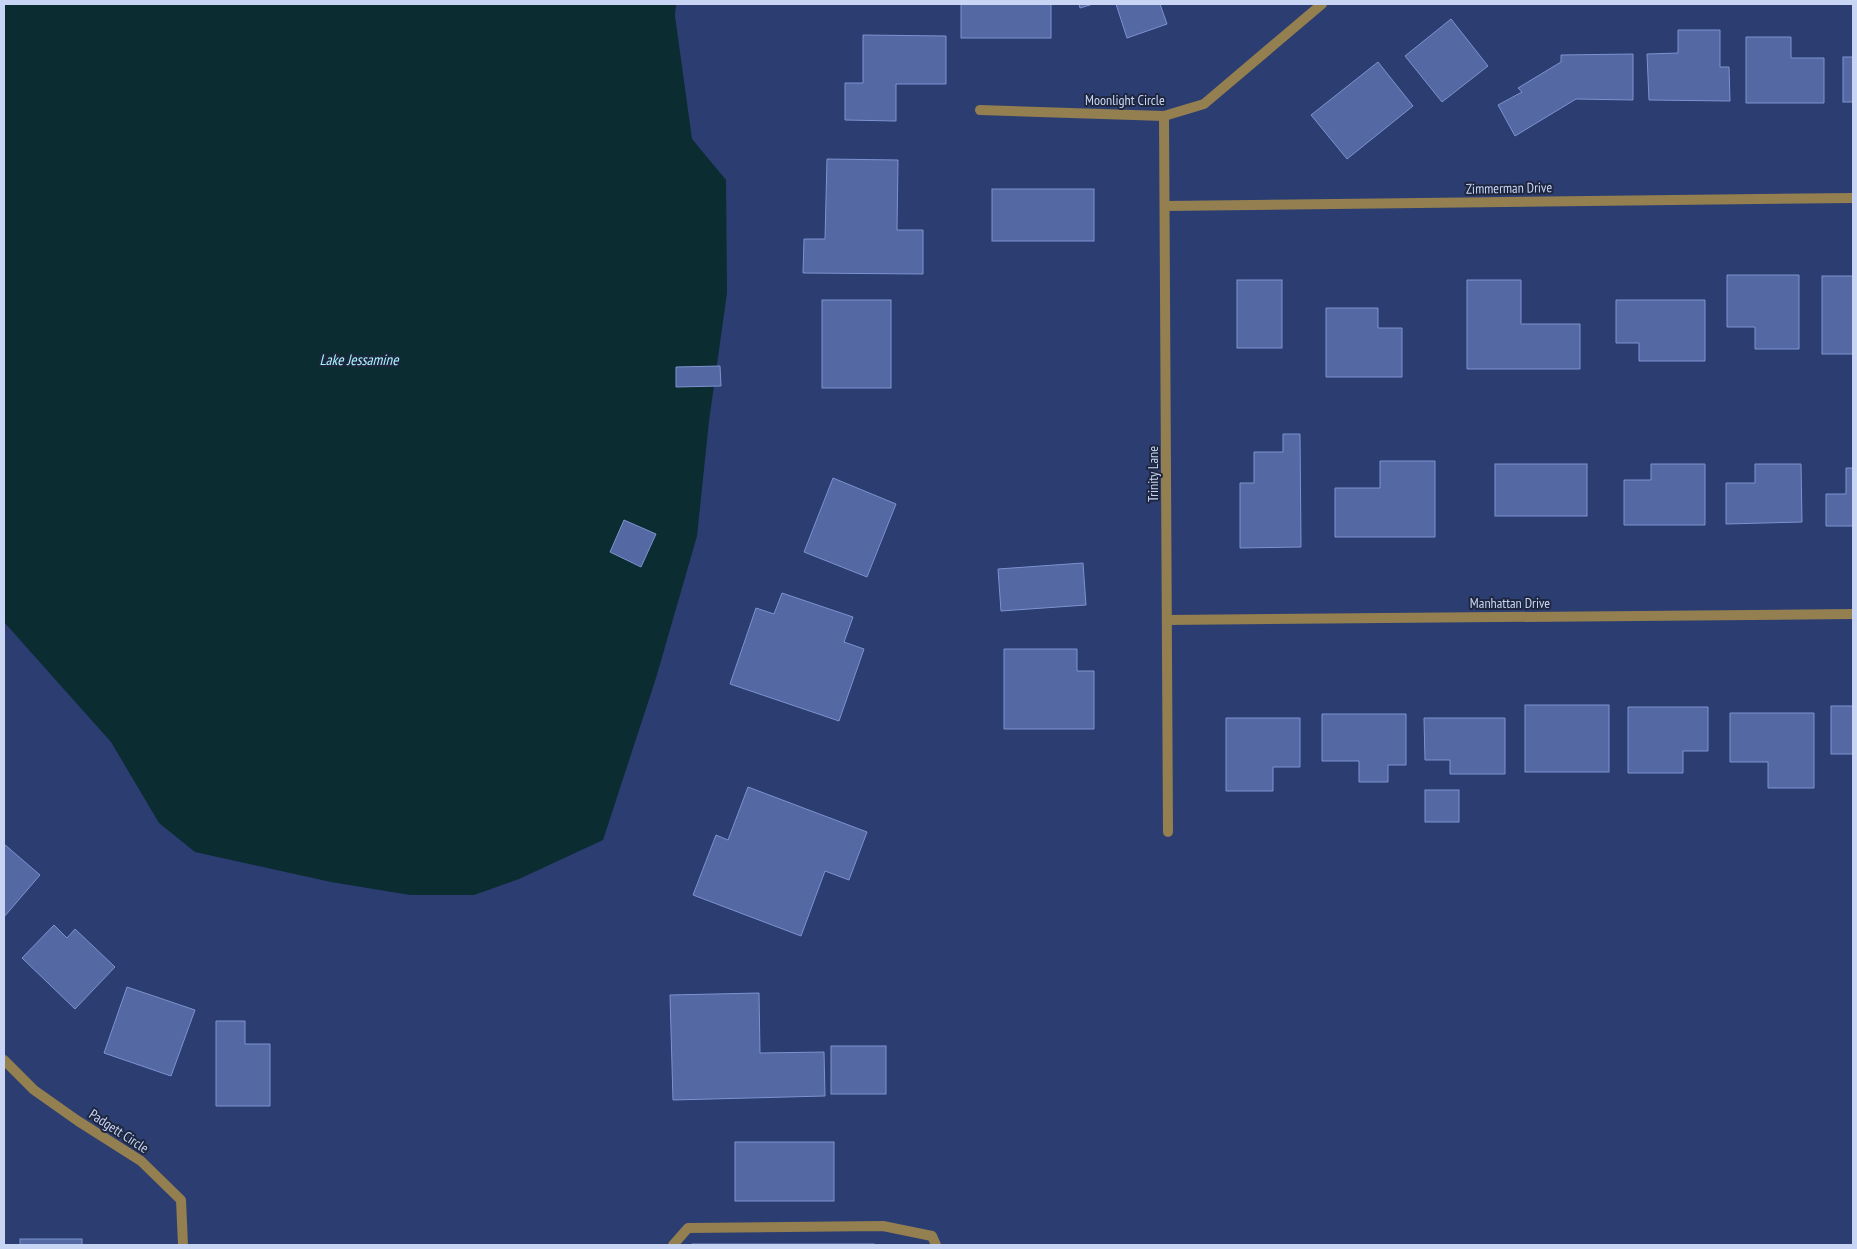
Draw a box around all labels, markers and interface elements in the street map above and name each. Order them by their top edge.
street label: Moonlight Circle [1085,91,1165,109]
street label: Zimmerman Drive [1466,178,1553,198]
water label: Lake Jessamine [320,350,399,369]
street label: Trinity Lane [1144,446,1162,502]
street label: Manhattan Drive [1470,594,1550,612]
street label: Padgett Circle [86,1105,152,1157]

